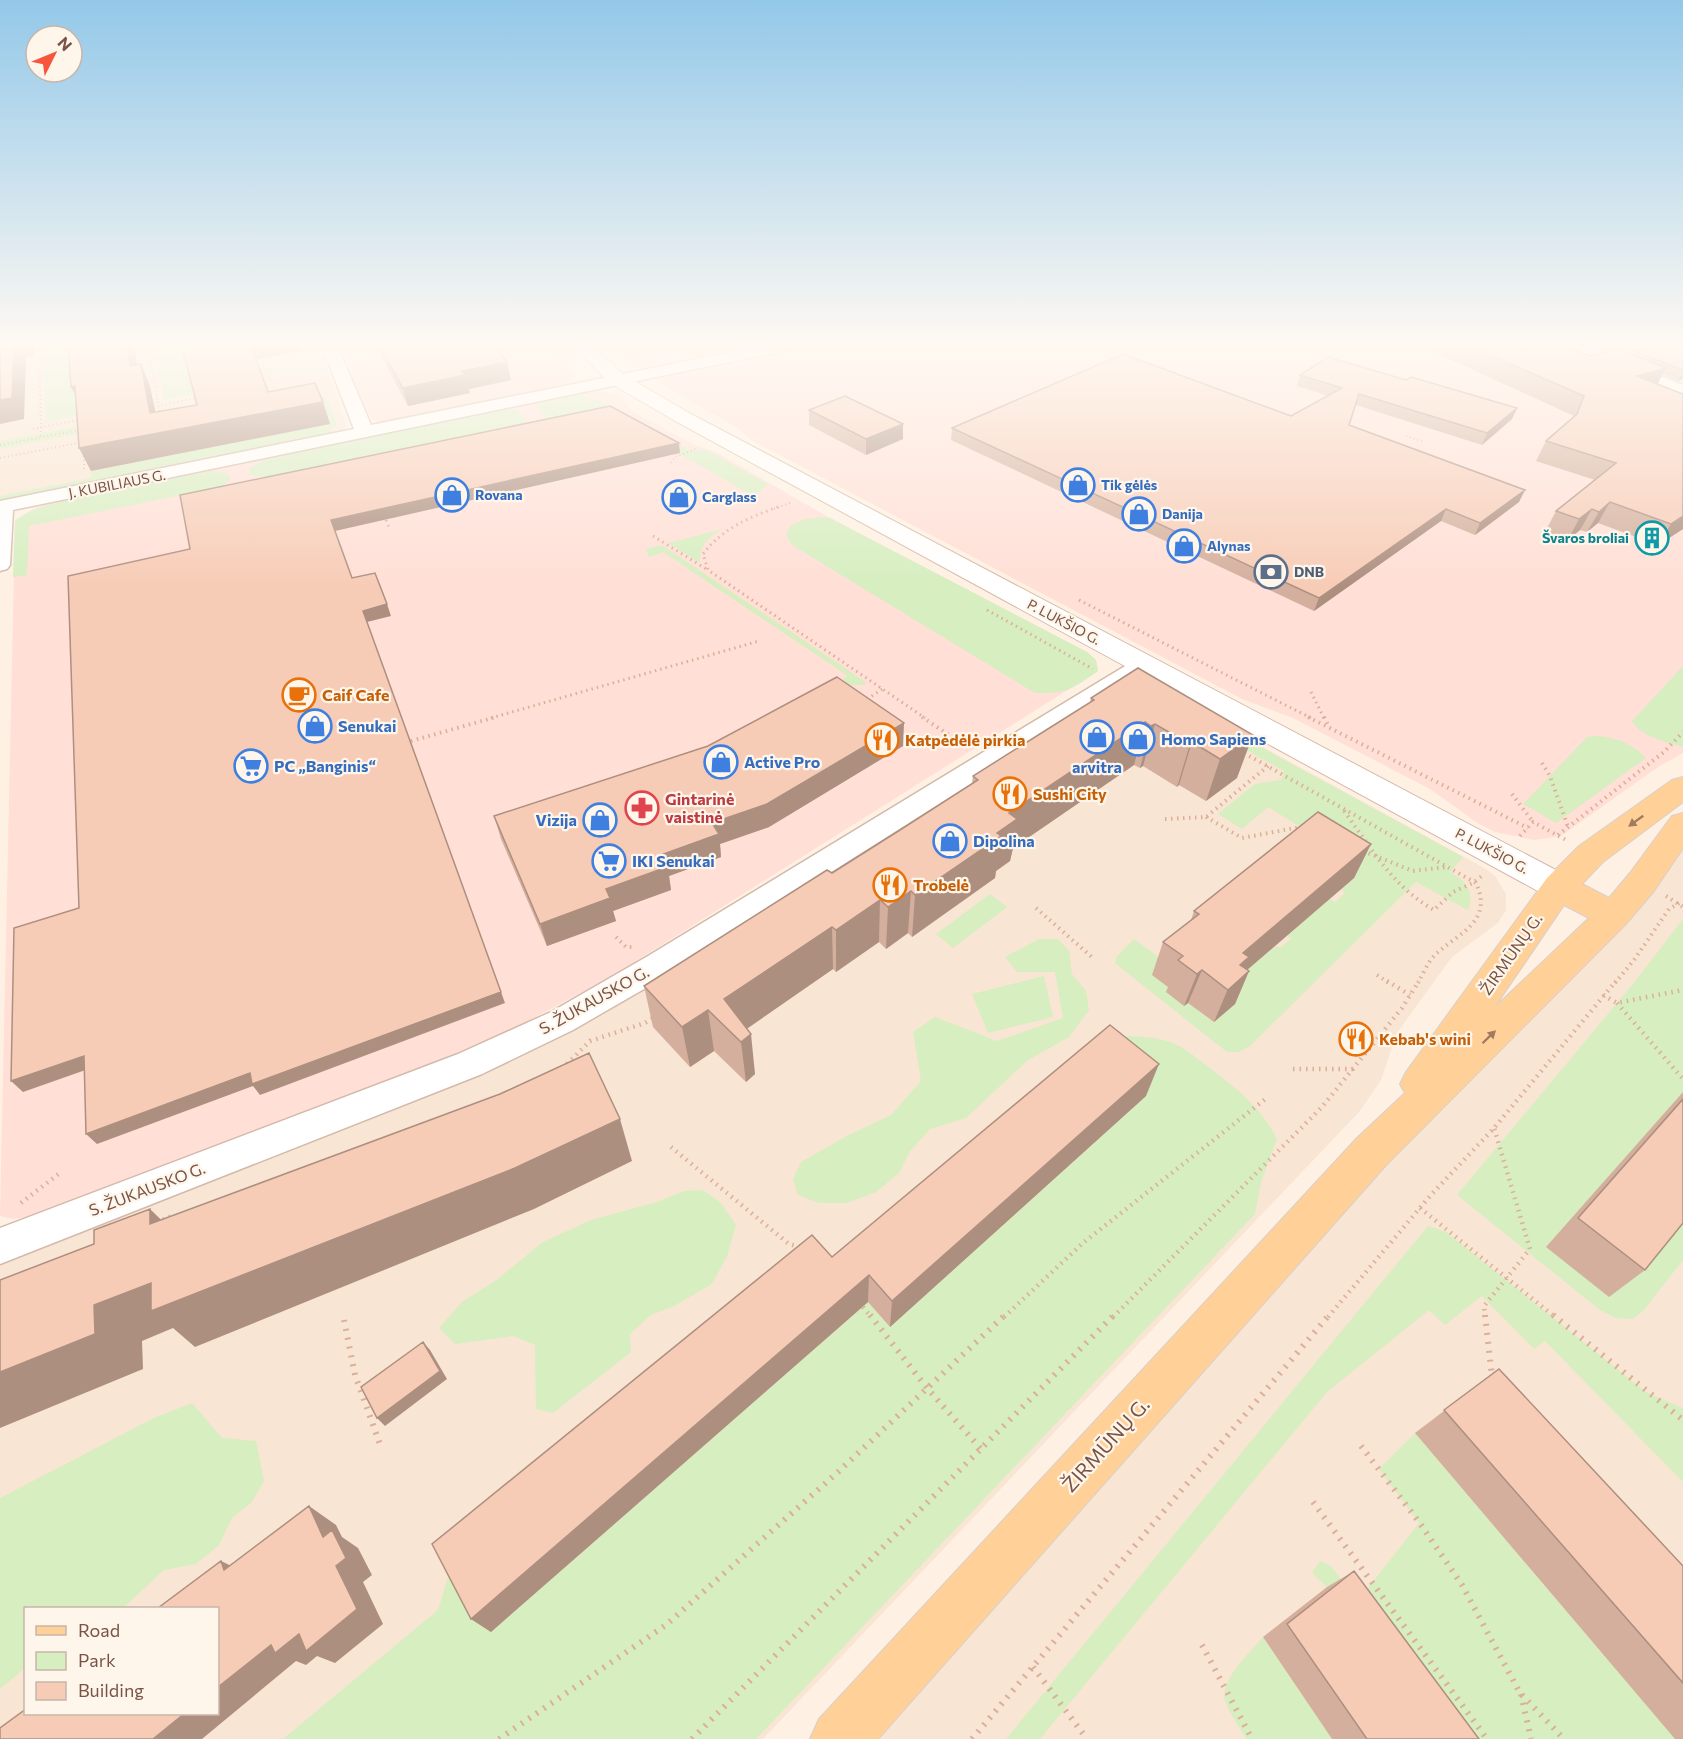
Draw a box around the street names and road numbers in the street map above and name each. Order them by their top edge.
street label: J. KUBILIAUS G. [67,466,167,501]
street label: P. LUKŠIO G. [1025,595,1104,648]
street label: P. LUKŠIO G. [1453,824,1532,877]
street label: ŽIRMŪNŲ G. [1476,909,1546,998]
street label: S. ŽUKAUSKO G. [535,961,652,1038]
street label: S. ŽUKAUSKO G. [86,1158,208,1219]
street label: ŽIRMŪNŲ G. [1057,1392,1154,1497]

